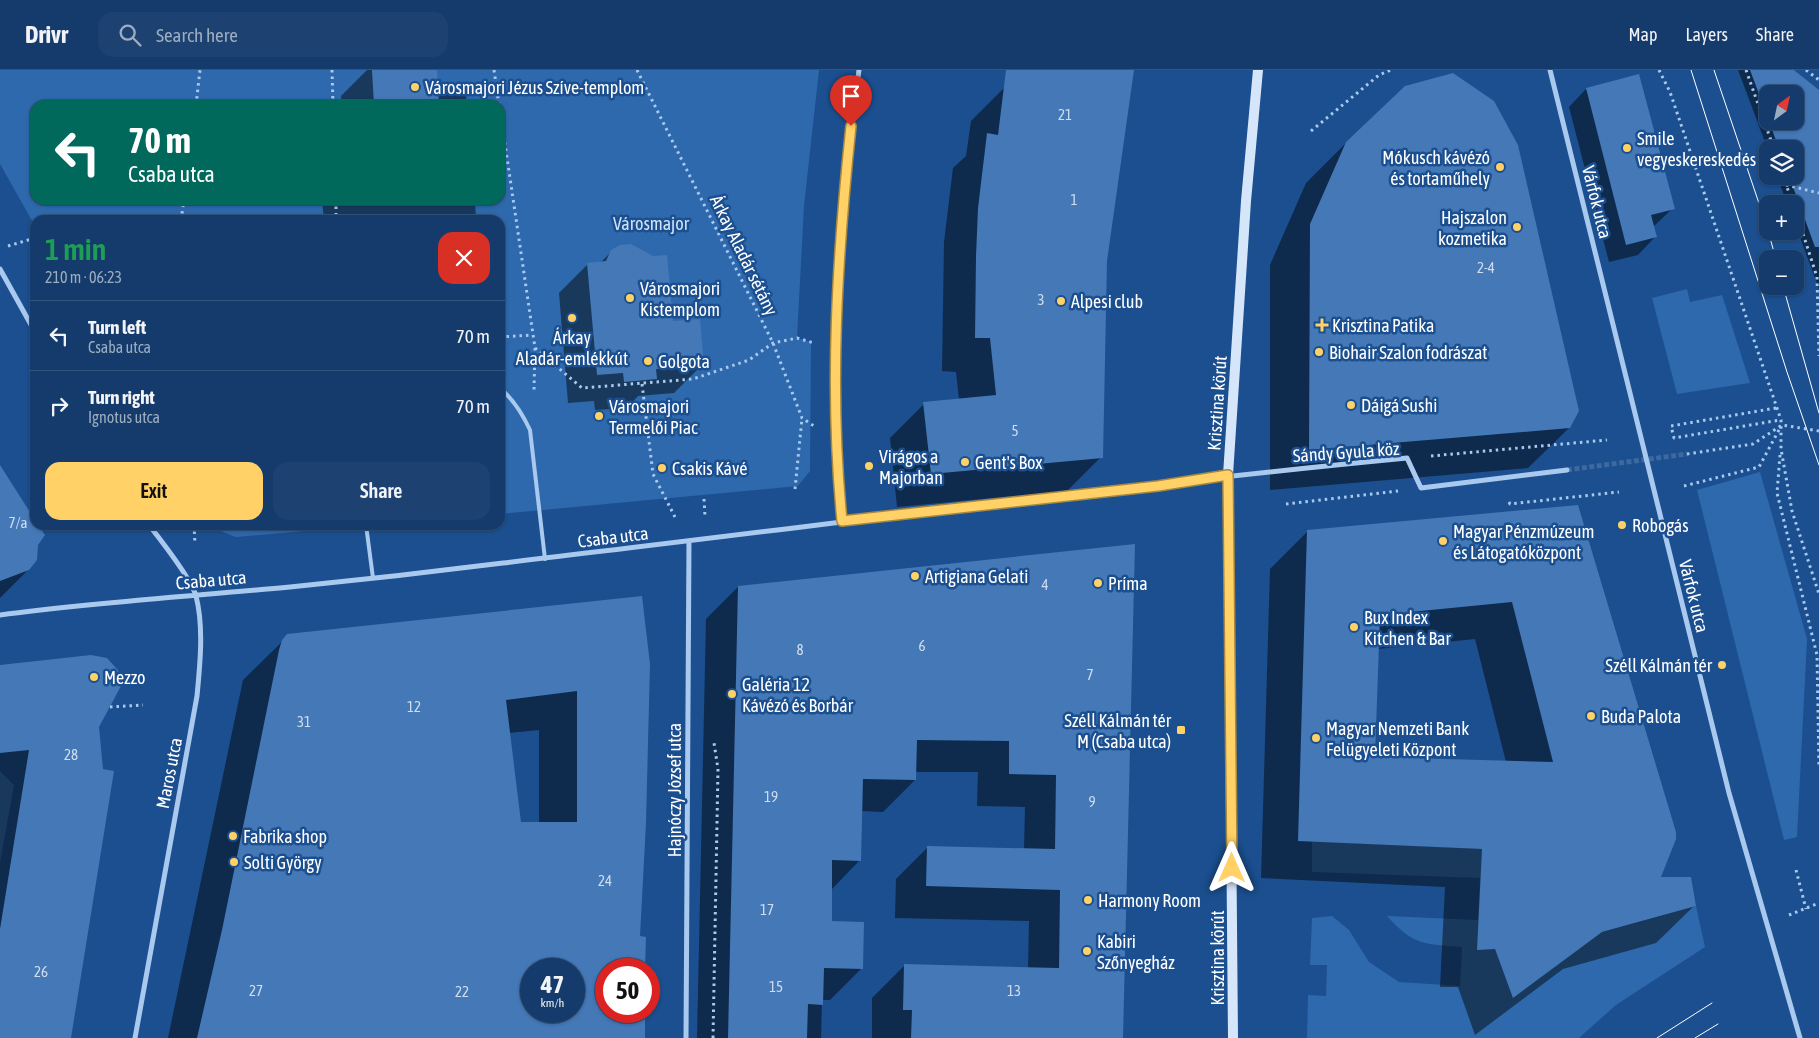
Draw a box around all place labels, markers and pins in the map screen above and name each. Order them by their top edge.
pin [830,75,872,126]
place label: Városmajori Jézus Szíve-templom [425,77,644,98]
marker: Városmajori Jézus Szíve-templom [409,81,421,93]
place label: Smile vegyeskereskedés [1637,128,1756,170]
marker: Smile vegyeskereskedés [1621,142,1633,154]
place label: Mókusch kávézó és tortaműhely [1382,147,1490,189]
marker: Mókusch kávézó és tortaműhely [1494,161,1506,173]
place label: Hajszalon kozmetika [1438,207,1507,249]
marker: Hajszalon kozmetika [1511,221,1523,233]
place label: Városmajori Kistemplom [640,278,720,320]
place label: Alpesi club [1071,291,1143,312]
marker: Városmajori Kistemplom [624,292,636,304]
marker: Alpesi club [1055,295,1067,307]
marker: Árkay Aladár-emlékkút [566,312,578,324]
place label: Krisztina Patika [1332,315,1434,336]
marker: Krisztina Patika [1316,319,1328,331]
place label: Árkay Aladár-emlékkút [516,327,628,369]
place label: Biohair Szalon fodrászat [1329,342,1487,363]
marker: Biohair Szalon fodrászat [1313,346,1325,358]
place label: Golgota [658,351,710,372]
marker: Golgota [642,355,654,367]
place label: Dáigá Sushi [1361,395,1437,416]
place label: Városmajori Termelői Piac [609,396,698,438]
marker: Dáigá Sushi [1345,399,1357,411]
marker: Városmajori Termelői Piac [593,410,605,422]
place label: Virágos a Majorban [879,446,943,488]
place label: Gent's Box [975,452,1042,473]
marker: Gent's Box [959,456,971,468]
place label: Csakis Kávé [672,458,747,479]
marker: Virágos a Majorban [863,460,875,472]
marker: Csakis Kávé [656,462,668,474]
place label: Robogás [1632,515,1689,536]
marker: Robogás [1616,519,1628,531]
place label: Magyar Pénzmúzeum és Látogatóközpont [1453,521,1594,563]
marker: Magyar Pénzmúzeum és Látogatóközpont [1437,535,1449,547]
place label: Artigiana Gelati [925,566,1028,587]
marker: Artigiana Gelati [909,570,921,582]
place label: Príma [1108,573,1148,594]
marker: Príma [1092,577,1104,589]
place label: Bux Index Kitchen & Bar [1364,607,1451,649]
marker: Bux Index Kitchen & Bar [1348,621,1360,633]
place label: Széll Kálmán tér [1605,655,1713,676]
marker: Széll Kálmán tér [1716,659,1728,671]
place label: Mezzo [104,667,145,688]
marker: Mezzo [88,671,100,683]
place label: Galéria 12 Kávézó és Borbár [742,674,854,716]
marker: Galéria 12 Kávézó és Borbár [726,688,738,700]
place label: Buda Palota [1601,706,1681,727]
place label: Széll Kálmán tér M (Csaba utca) [1064,710,1172,752]
marker: Buda Palota [1585,710,1597,722]
place label: Magyar Nemzeti Bank Felügyeleti Központ [1326,718,1469,760]
marker: Széll Kálmán tér M (Csaba utca) [1175,724,1187,736]
marker: Magyar Nemzeti Bank Felügyeleti Központ [1310,732,1322,744]
place label: Fabrika shop [243,826,327,847]
marker: Fabrika shop [227,830,239,842]
place label: Solti György [244,852,322,873]
marker: Solti György [228,856,240,868]
place label: Harmony Room [1098,890,1201,911]
marker: Harmony Room [1082,894,1094,906]
place label: Kabiri Szőnyegház [1097,931,1175,973]
marker: Kabiri Szőnyegház [1081,945,1093,957]

